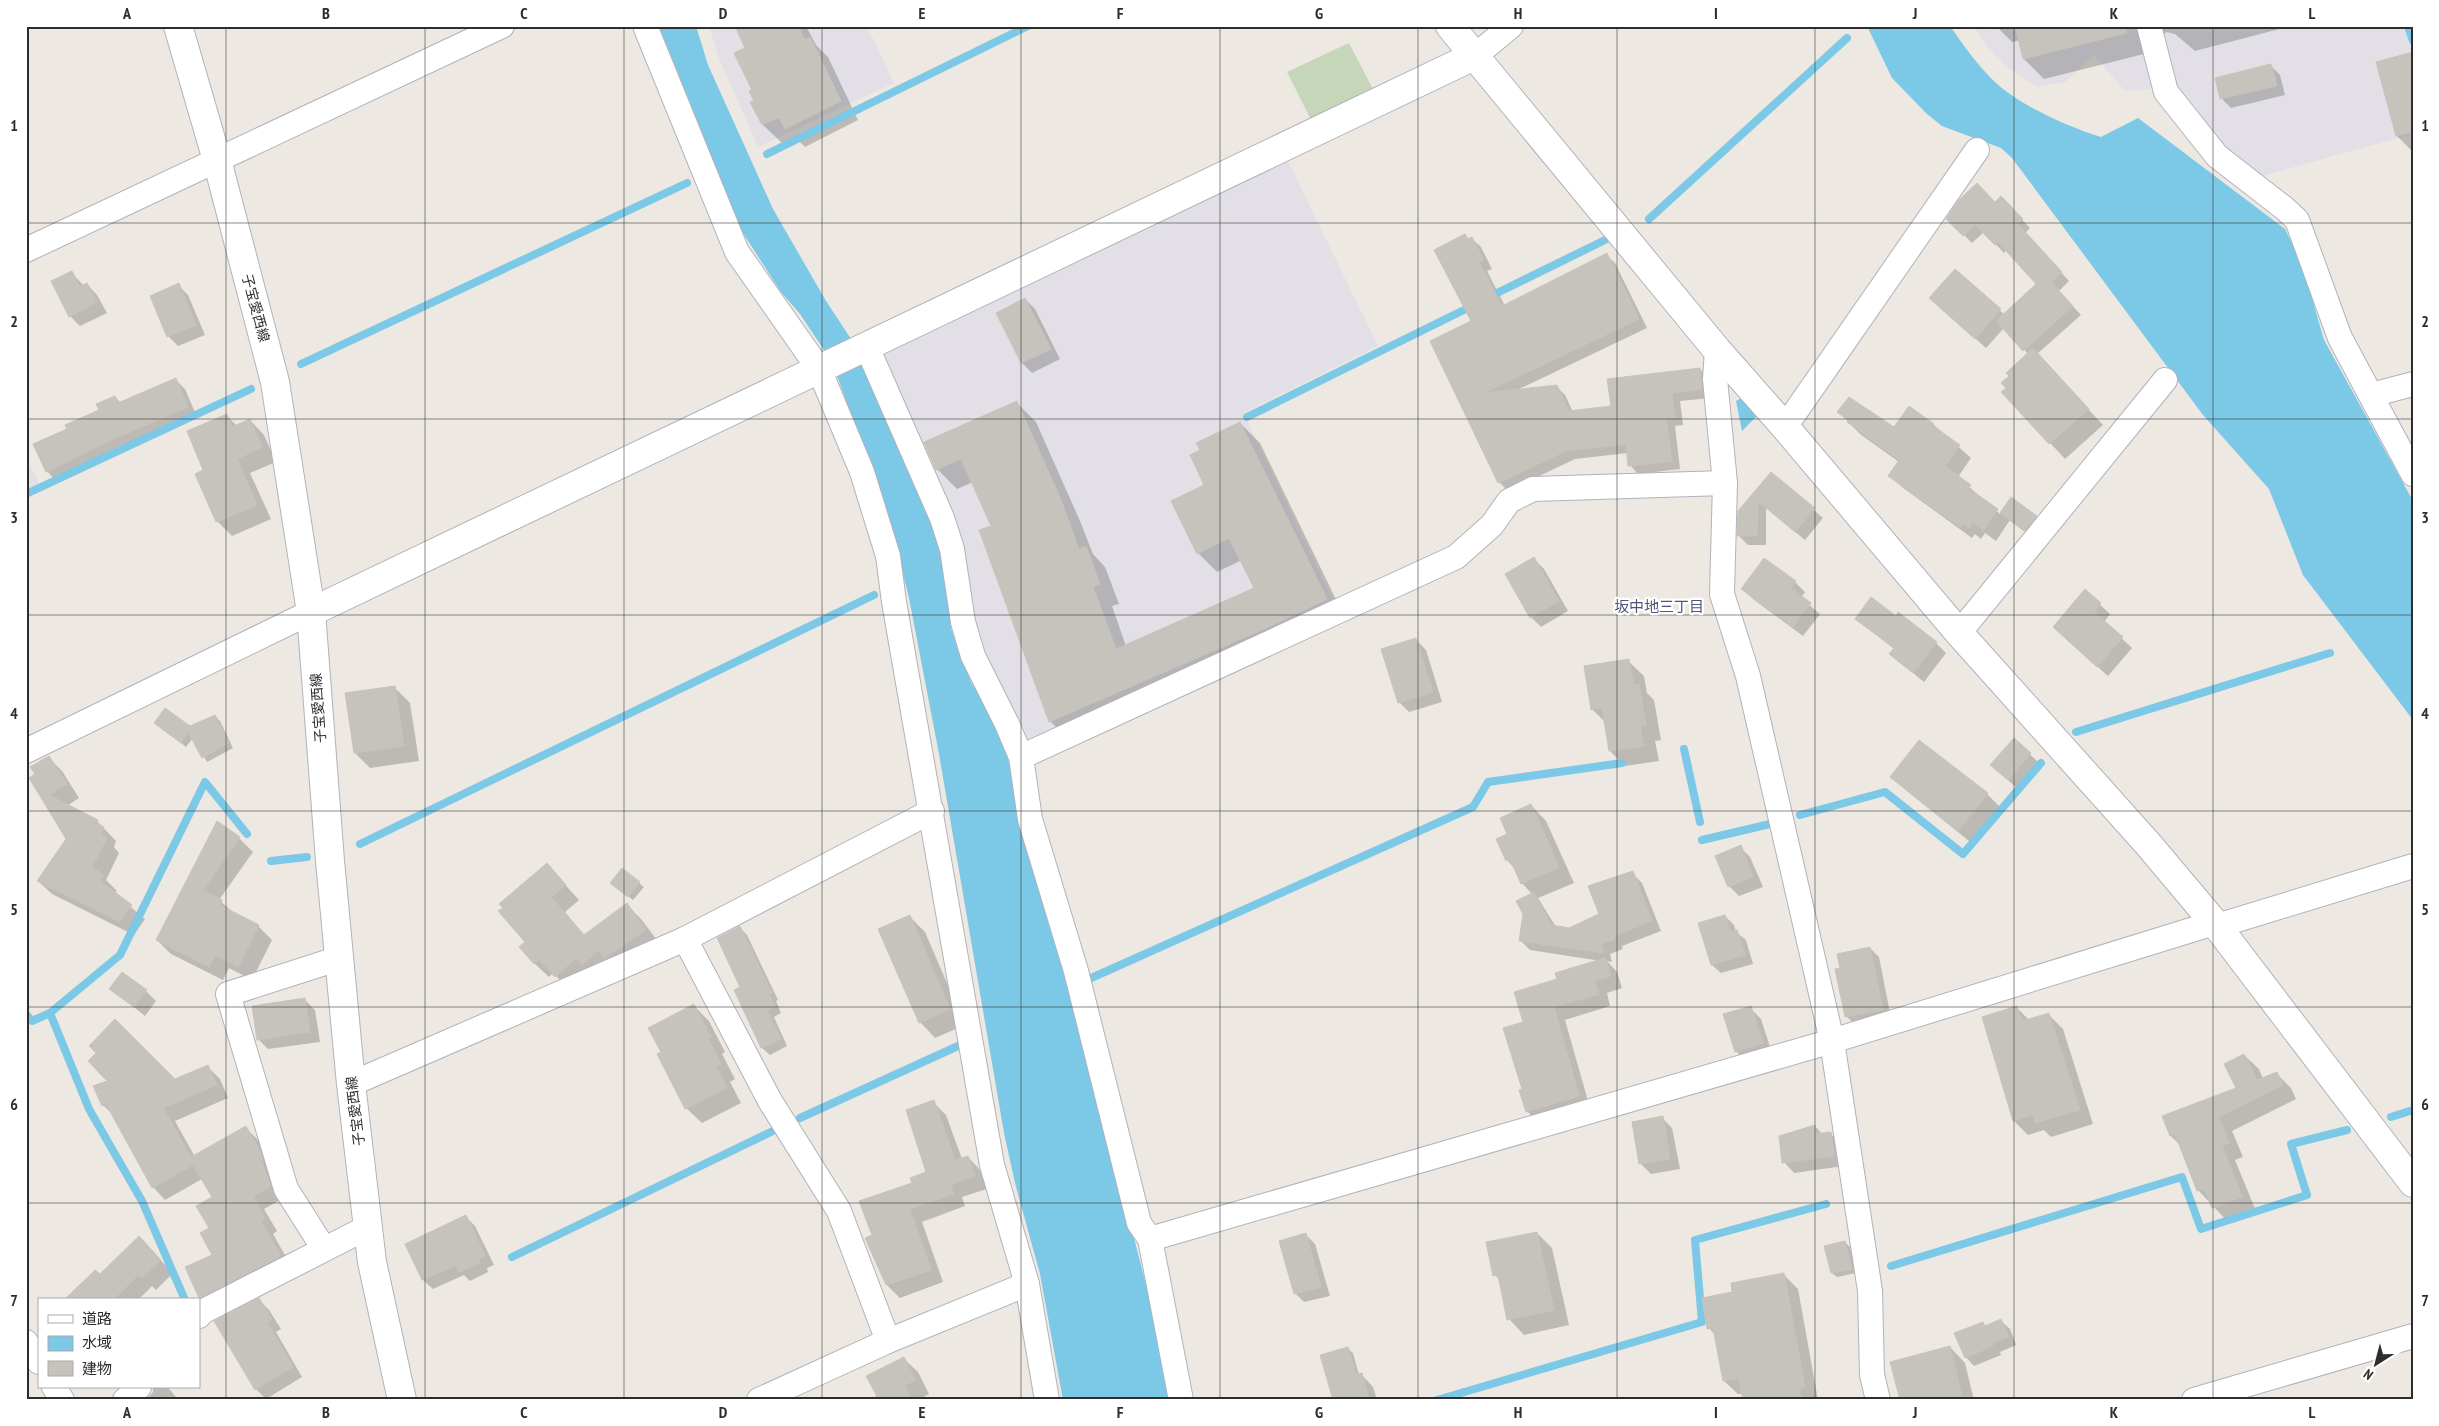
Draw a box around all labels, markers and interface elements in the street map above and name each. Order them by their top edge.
text: A [122,3,132,23]
text: B [322,3,330,23]
text: C [520,3,528,23]
text: D [719,3,728,23]
text: E [919,3,926,23]
text: F [1117,3,1124,23]
text: G [1315,3,1323,23]
text: H [1514,3,1522,23]
text: I [1714,3,1718,23]
text: J [1912,3,1917,23]
text: K [2110,3,2119,23]
text: L [2309,3,2316,23]
text: 1 [10,115,18,135]
text: 1 [2421,115,2429,135]
street label: 子宝愛西線 [238,272,274,344]
text: 2 [10,311,18,331]
text: 2 [2421,311,2429,331]
text: 3 [10,507,18,527]
text: 3 [2421,507,2429,527]
district label: 坂中地三丁目 [1614,597,1704,616]
street label: 子宝愛西線 [307,672,329,744]
text: 4 [10,703,18,723]
text: 4 [2421,703,2429,723]
text: 5 [10,899,18,919]
text: 5 [2421,899,2429,919]
street label: 子宝愛西線 [342,1075,368,1147]
text: 6 [10,1094,18,1114]
text: 6 [2421,1094,2429,1114]
text: 7 [10,1290,18,1310]
text: 7 [2421,1290,2429,1310]
legend [38,1298,200,1388]
text: 道路 [82,1309,112,1328]
text: 水域 [82,1333,112,1352]
north arrow [2352,1338,2402,1388]
text: 建物 [82,1359,112,1378]
text: N [2360,1365,2377,1384]
text: A [122,1402,132,1422]
text: B [322,1402,330,1422]
text: C [520,1402,528,1422]
text: D [719,1402,728,1422]
text: E [919,1402,926,1422]
text: F [1117,1402,1124,1422]
text: G [1315,1402,1323,1422]
text: H [1514,1402,1522,1422]
text: I [1714,1402,1718,1422]
text: J [1912,1402,1917,1422]
text: K [2110,1402,2119,1422]
text: L [2309,1402,2316,1422]

